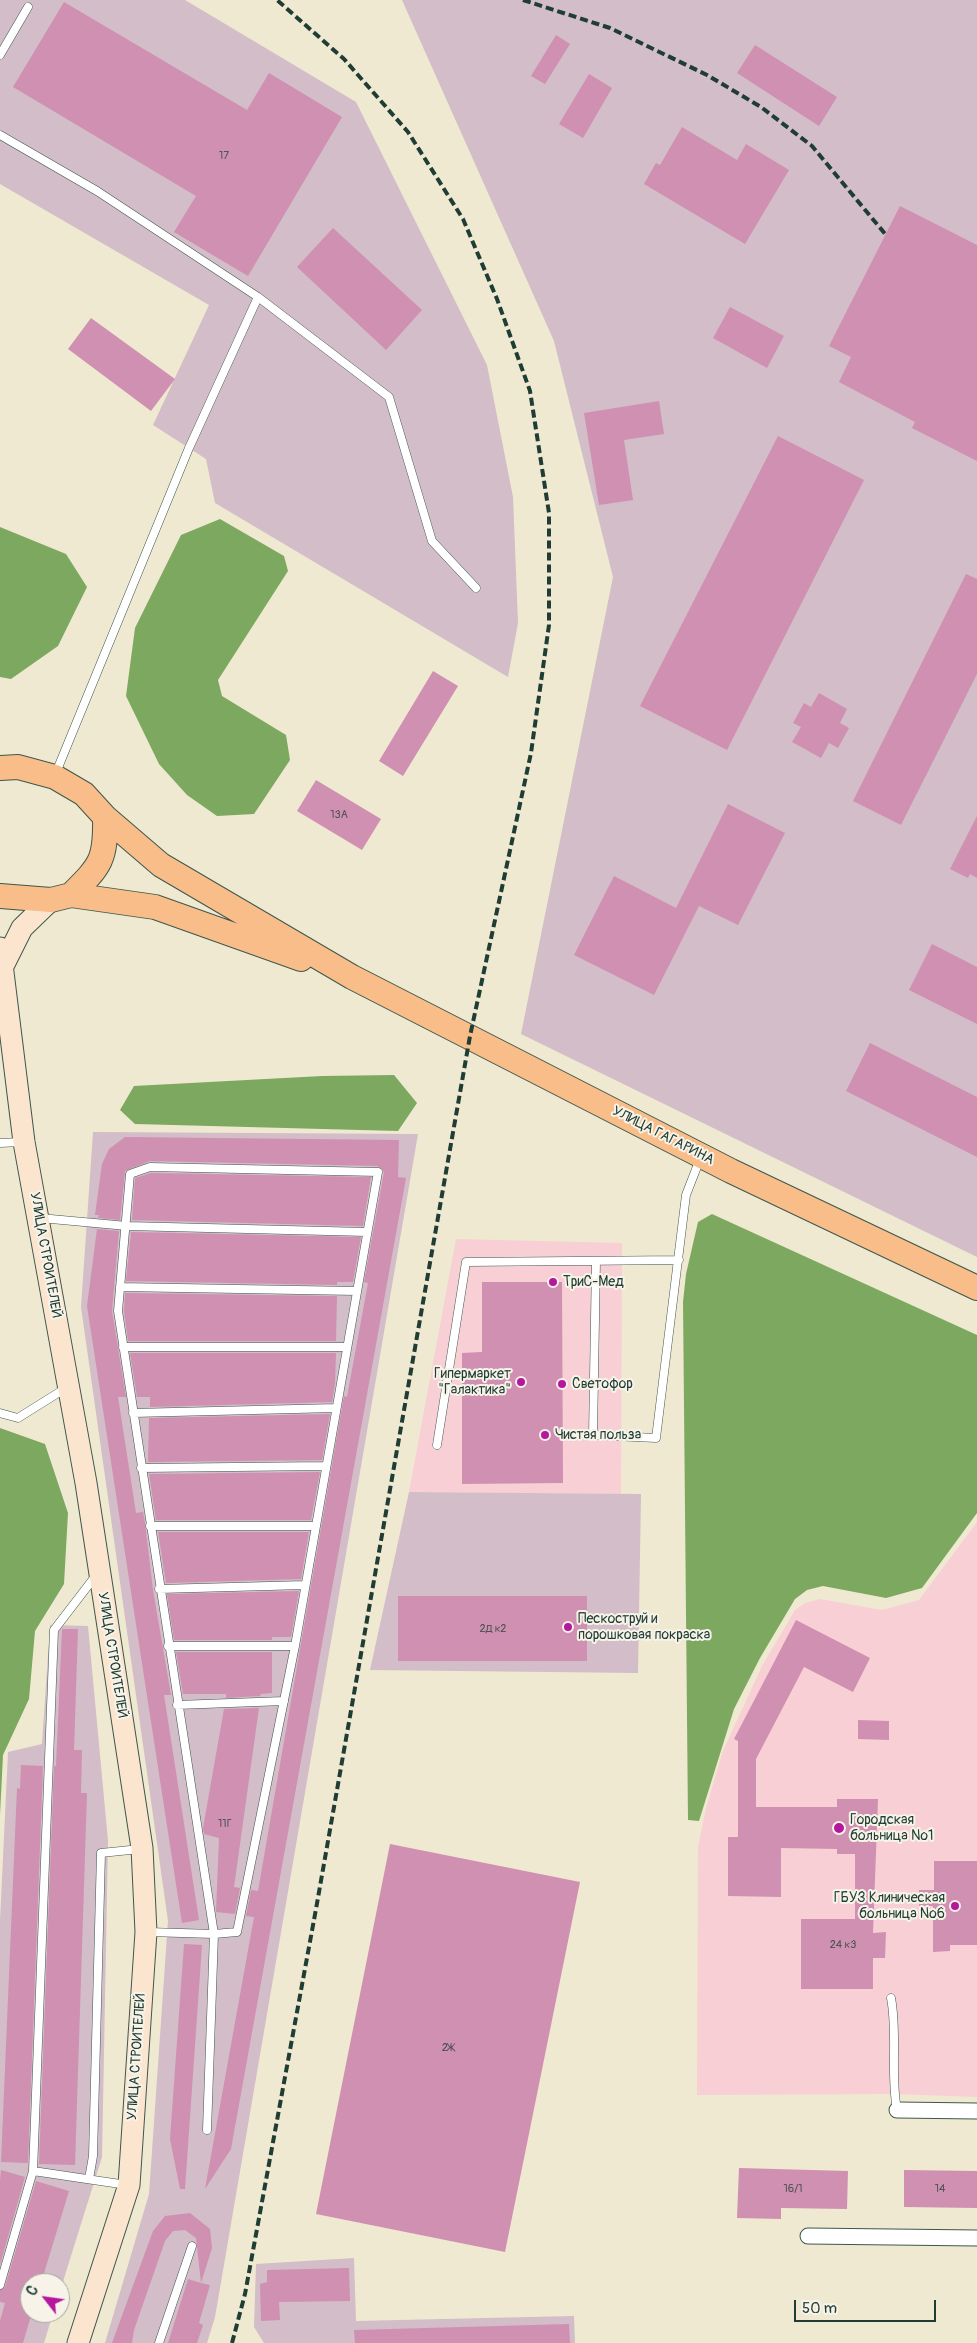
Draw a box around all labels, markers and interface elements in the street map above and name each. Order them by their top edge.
house number: 17 [219,149,229,163]
house number: 13А [330,808,348,822]
street label: УЛИЦА ГАГАРИНА [609,1103,717,1169]
street label: УЛИЦА СТРОИТЕЛЕЙ [26,1191,64,1319]
place label: ТриС-Мед [563,1274,624,1290]
marker: ТриС-Мед [547,1276,559,1288]
place label: Гипермаркет "Галактика" [434,1366,511,1398]
marker: Гипермаркет "Галактика" [515,1376,527,1388]
place label: Светофор [572,1376,633,1392]
marker: Светофор [556,1378,568,1390]
place label: Чистая польза [555,1427,641,1443]
marker: Чистая польза [539,1429,551,1441]
street label: УЛИЦА СТРОИТЕЛЕЙ [94,1591,130,1719]
place label: Пескоструй и порошковая покраска [578,1611,710,1644]
marker: Пескоструй и порошковая покраска [562,1621,574,1633]
house number: 2Д к2 [480,1622,506,1636]
place label: Городская больница №1 [850,1812,933,1844]
house number: 11Г [218,1817,232,1831]
marker: Городская больница №1 [832,1821,846,1835]
place label: ГБУЗ Клиническая больница №6 [834,1890,945,1922]
marker: ГБУЗ Клиническая больница №6 [949,1900,961,1912]
house number: 24 к3 [830,1938,856,1952]
street label: УЛИЦА СТРОИТЕЛЕЙ [124,1993,150,2121]
house number: 2Ж [442,2041,454,2055]
house number: 16/1 [784,2182,802,2196]
house number: 14 [935,2182,945,2196]
north arrow [20,2273,70,2323]
text: С [23,2283,42,2299]
scale bar [797,2290,940,2322]
text: 50 m [802,2299,837,2318]

